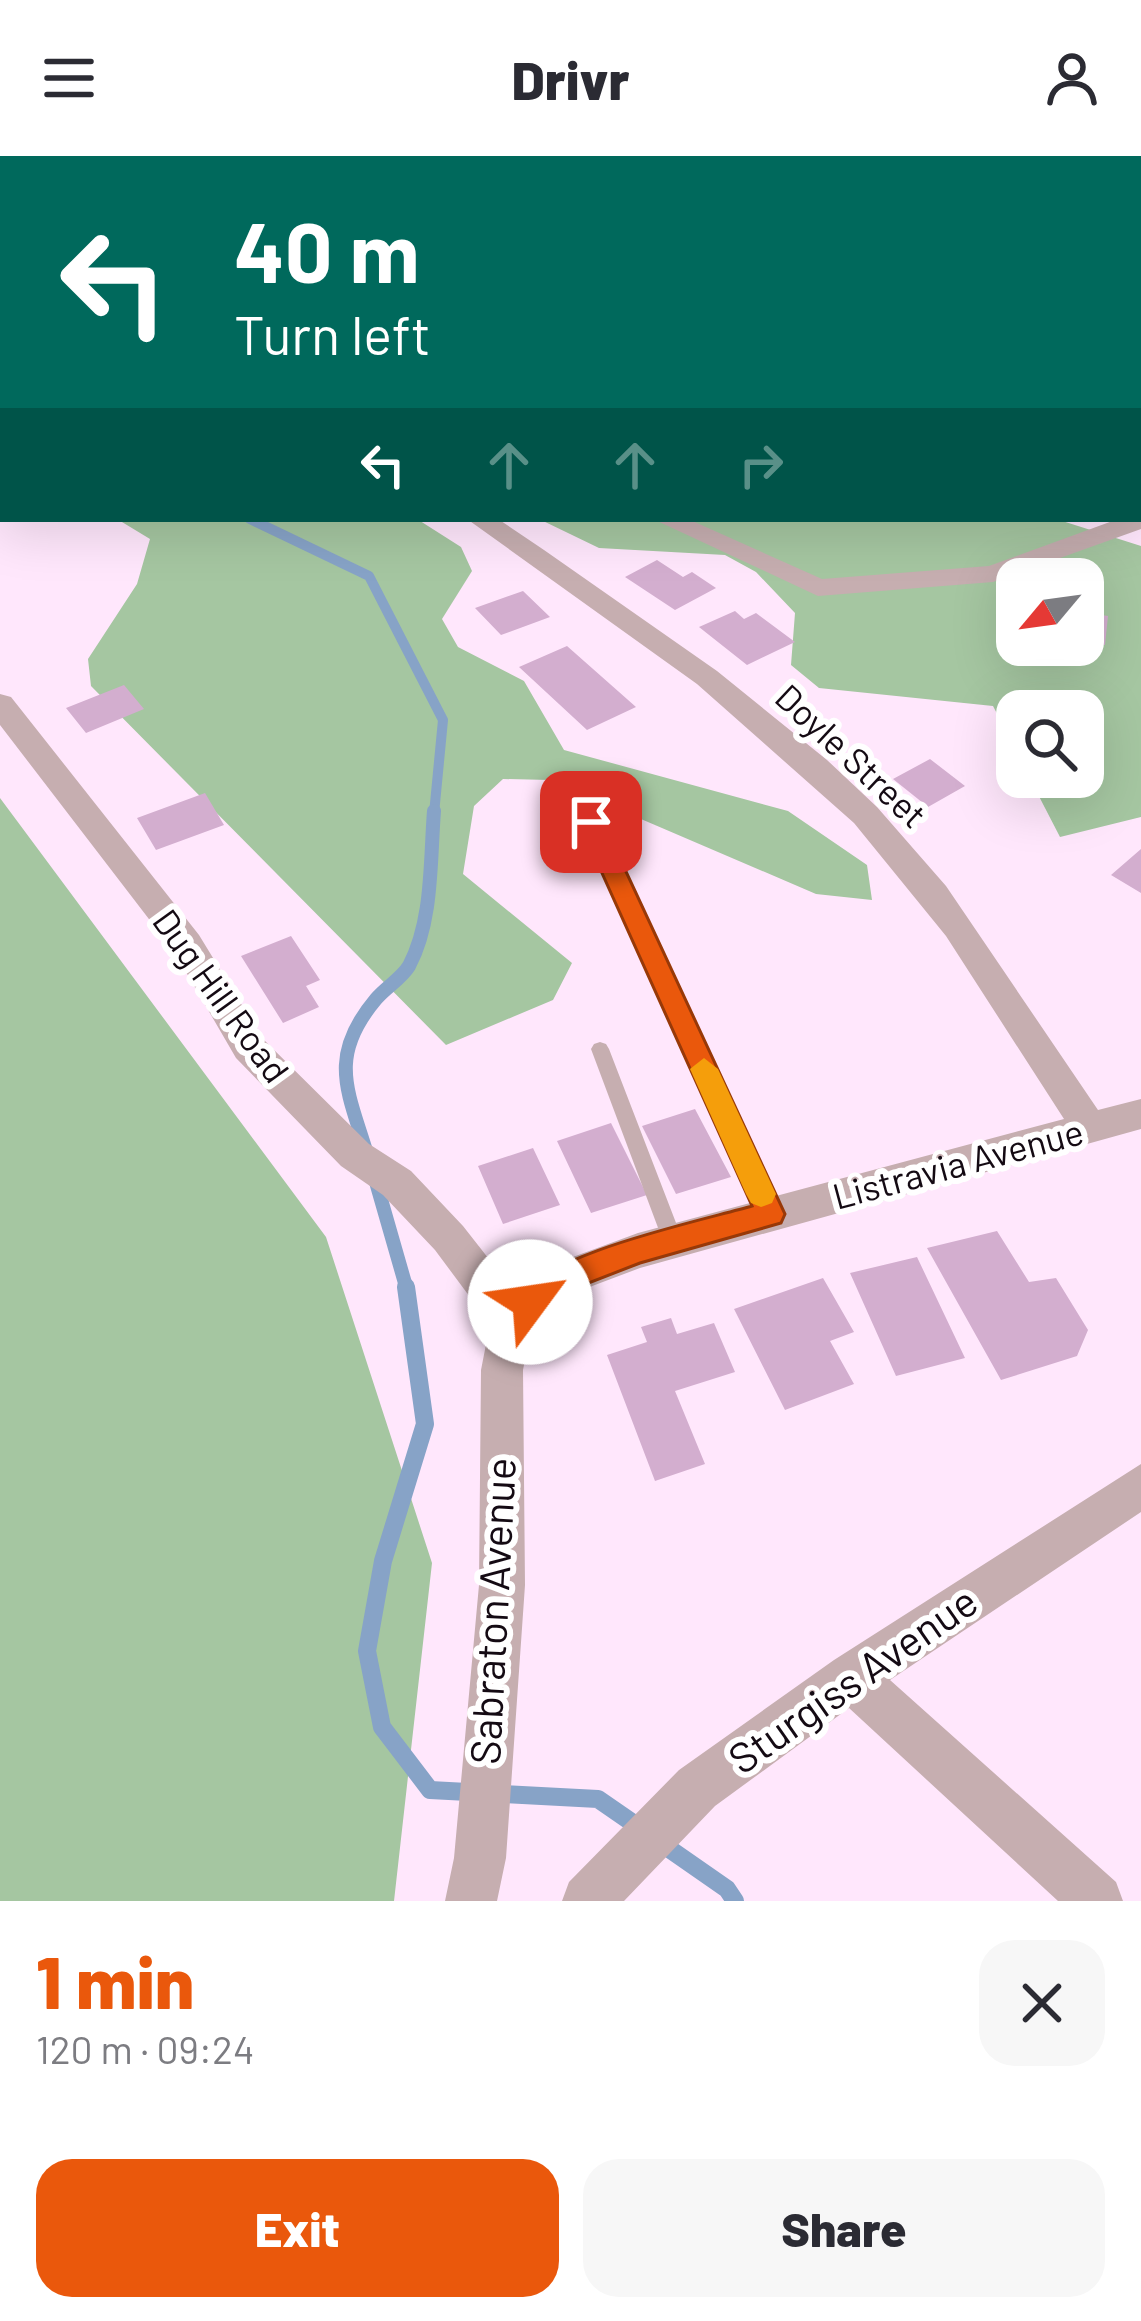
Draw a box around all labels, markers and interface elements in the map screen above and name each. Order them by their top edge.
icon: menu [36,45,102,111]
icon: person [1039,45,1105,111]
text: Drivr [511,46,630,111]
text: 40 m [234,199,420,300]
icon: left [36,204,192,360]
text: Turn left [234,301,431,366]
icon: left [350,432,416,498]
icon: ahead [476,432,542,498]
icon: ahead [602,432,668,498]
icon: right [728,432,794,498]
north arrow [996,558,1104,666]
map controls [996,558,1104,798]
street label: Doyle Street [768,674,936,836]
button: search [996,690,1104,798]
pin [540,771,642,873]
icon: arrive [558,789,624,855]
street label: Dug Hill Road [145,900,299,1090]
street label: Listravia Avenue [828,1108,1088,1217]
position arrow [467,1239,593,1365]
street label: Sabraton Avenue [458,1456,524,1766]
street label: Sturgiss Avenue [718,1574,986,1783]
text: 1 min [36,1937,194,2023]
button: close [979,1940,1105,2066]
text: 120 m · 09:24 [36,2025,254,2072]
button: Exit [36,2159,559,2297]
button: Share [583,2159,1105,2297]

